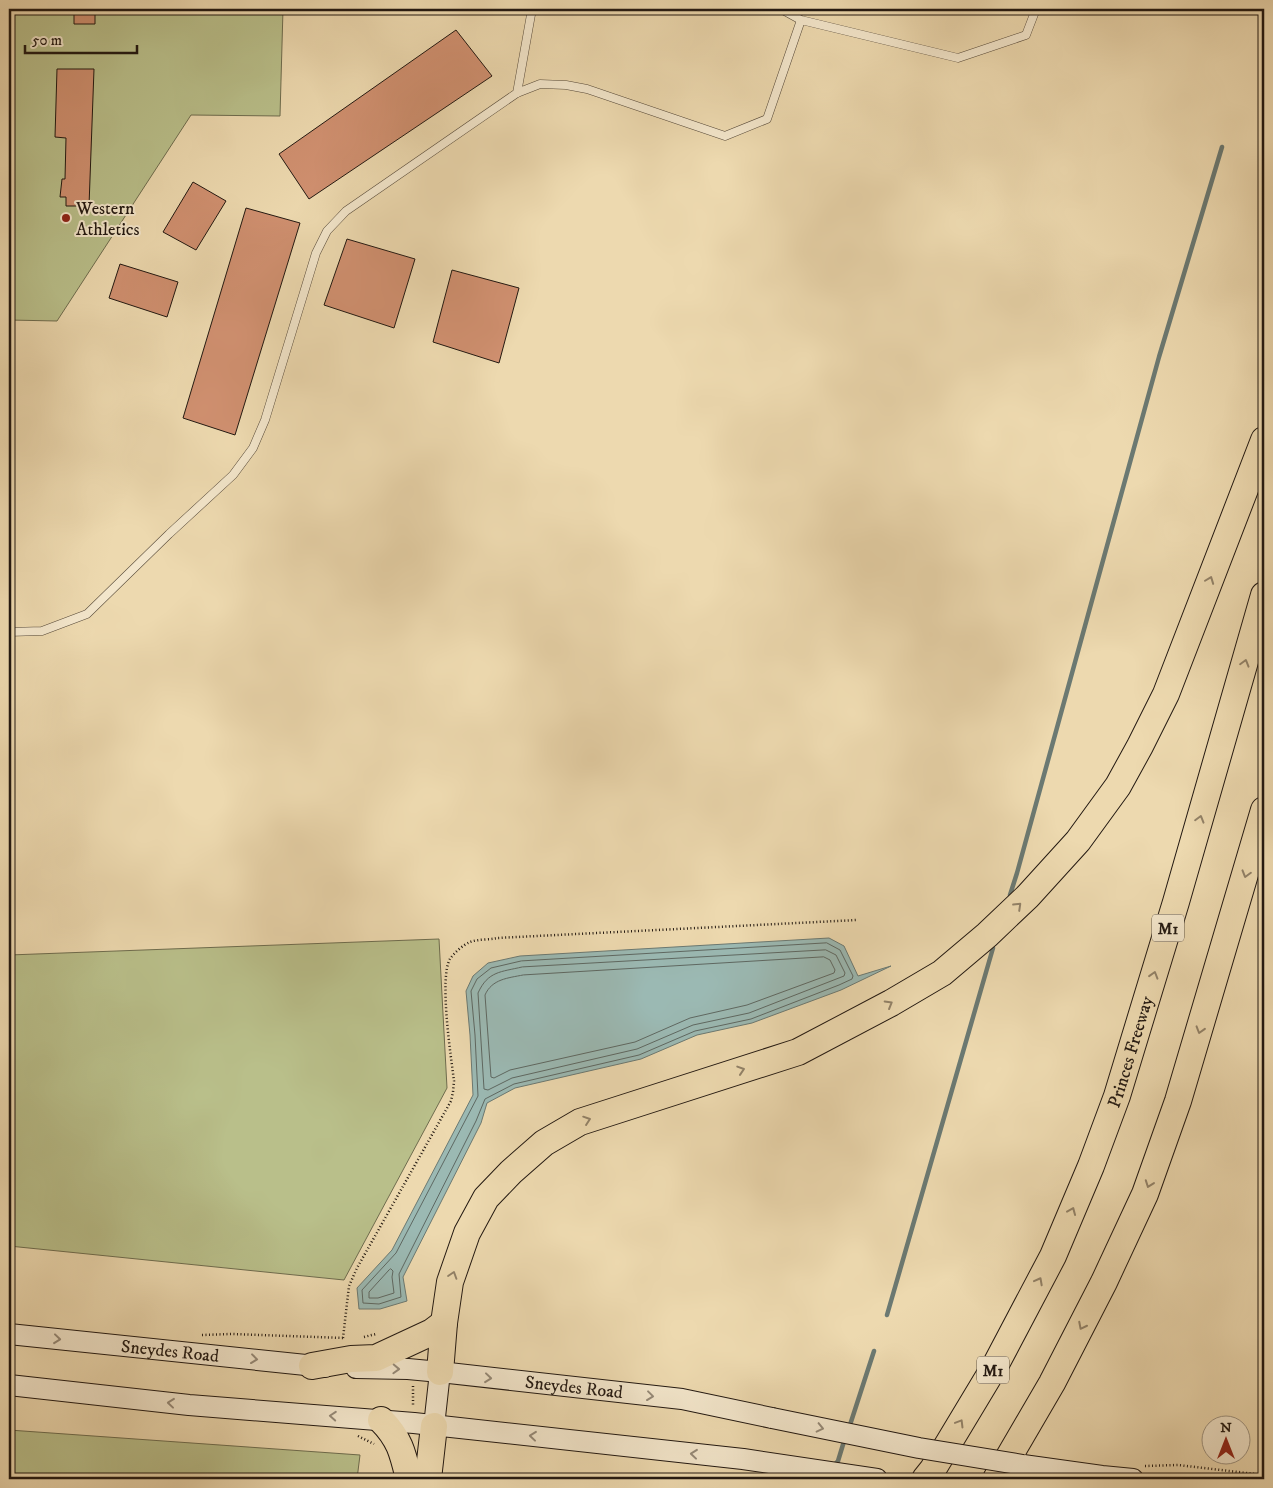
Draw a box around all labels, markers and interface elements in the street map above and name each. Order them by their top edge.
scale bar [25,22,138,54]
text: 50 m [32,31,62,50]
place label: Western Athletics [75,198,140,241]
marker: Western Athletics [60,212,72,224]
one-way arrow [1204,576,1214,585]
one-way arrow [1239,659,1249,668]
one-way arrow [1194,816,1204,824]
one-way arrow [1241,869,1251,877]
one-way arrow [1012,903,1021,912]
road number: M1 [1152,914,1184,941]
one-way arrow [1148,971,1158,980]
street label: Princes Freeway [1104,993,1159,1111]
one-way arrow [884,1001,893,1011]
one-way arrow [1195,1025,1205,1033]
one-way arrow [736,1066,745,1076]
one-way arrow [582,1116,590,1126]
one-way arrow [1145,1179,1155,1188]
one-way arrow [1066,1207,1077,1216]
one-way arrow [447,1271,457,1280]
one-way arrow [1033,1278,1043,1287]
one-way arrow [1078,1320,1088,1329]
one-way arrow [54,1333,62,1344]
street label: Sneydes Road [120,1336,220,1368]
one-way arrow [250,1353,258,1364]
road number: M1 [977,1356,1009,1384]
one-way arrow [392,1364,400,1374]
one-way arrow [485,1372,493,1383]
street label: Sneydes Road [524,1372,624,1404]
one-way arrow [645,1390,654,1400]
one-way arrow [167,1398,175,1409]
one-way arrow [329,1410,337,1421]
north arrow [1200,1416,1250,1466]
text: N [1220,1419,1232,1437]
one-way arrow [954,1420,964,1429]
one-way arrow [815,1422,824,1433]
one-way arrow [528,1431,536,1442]
one-way arrow [690,1448,698,1459]

